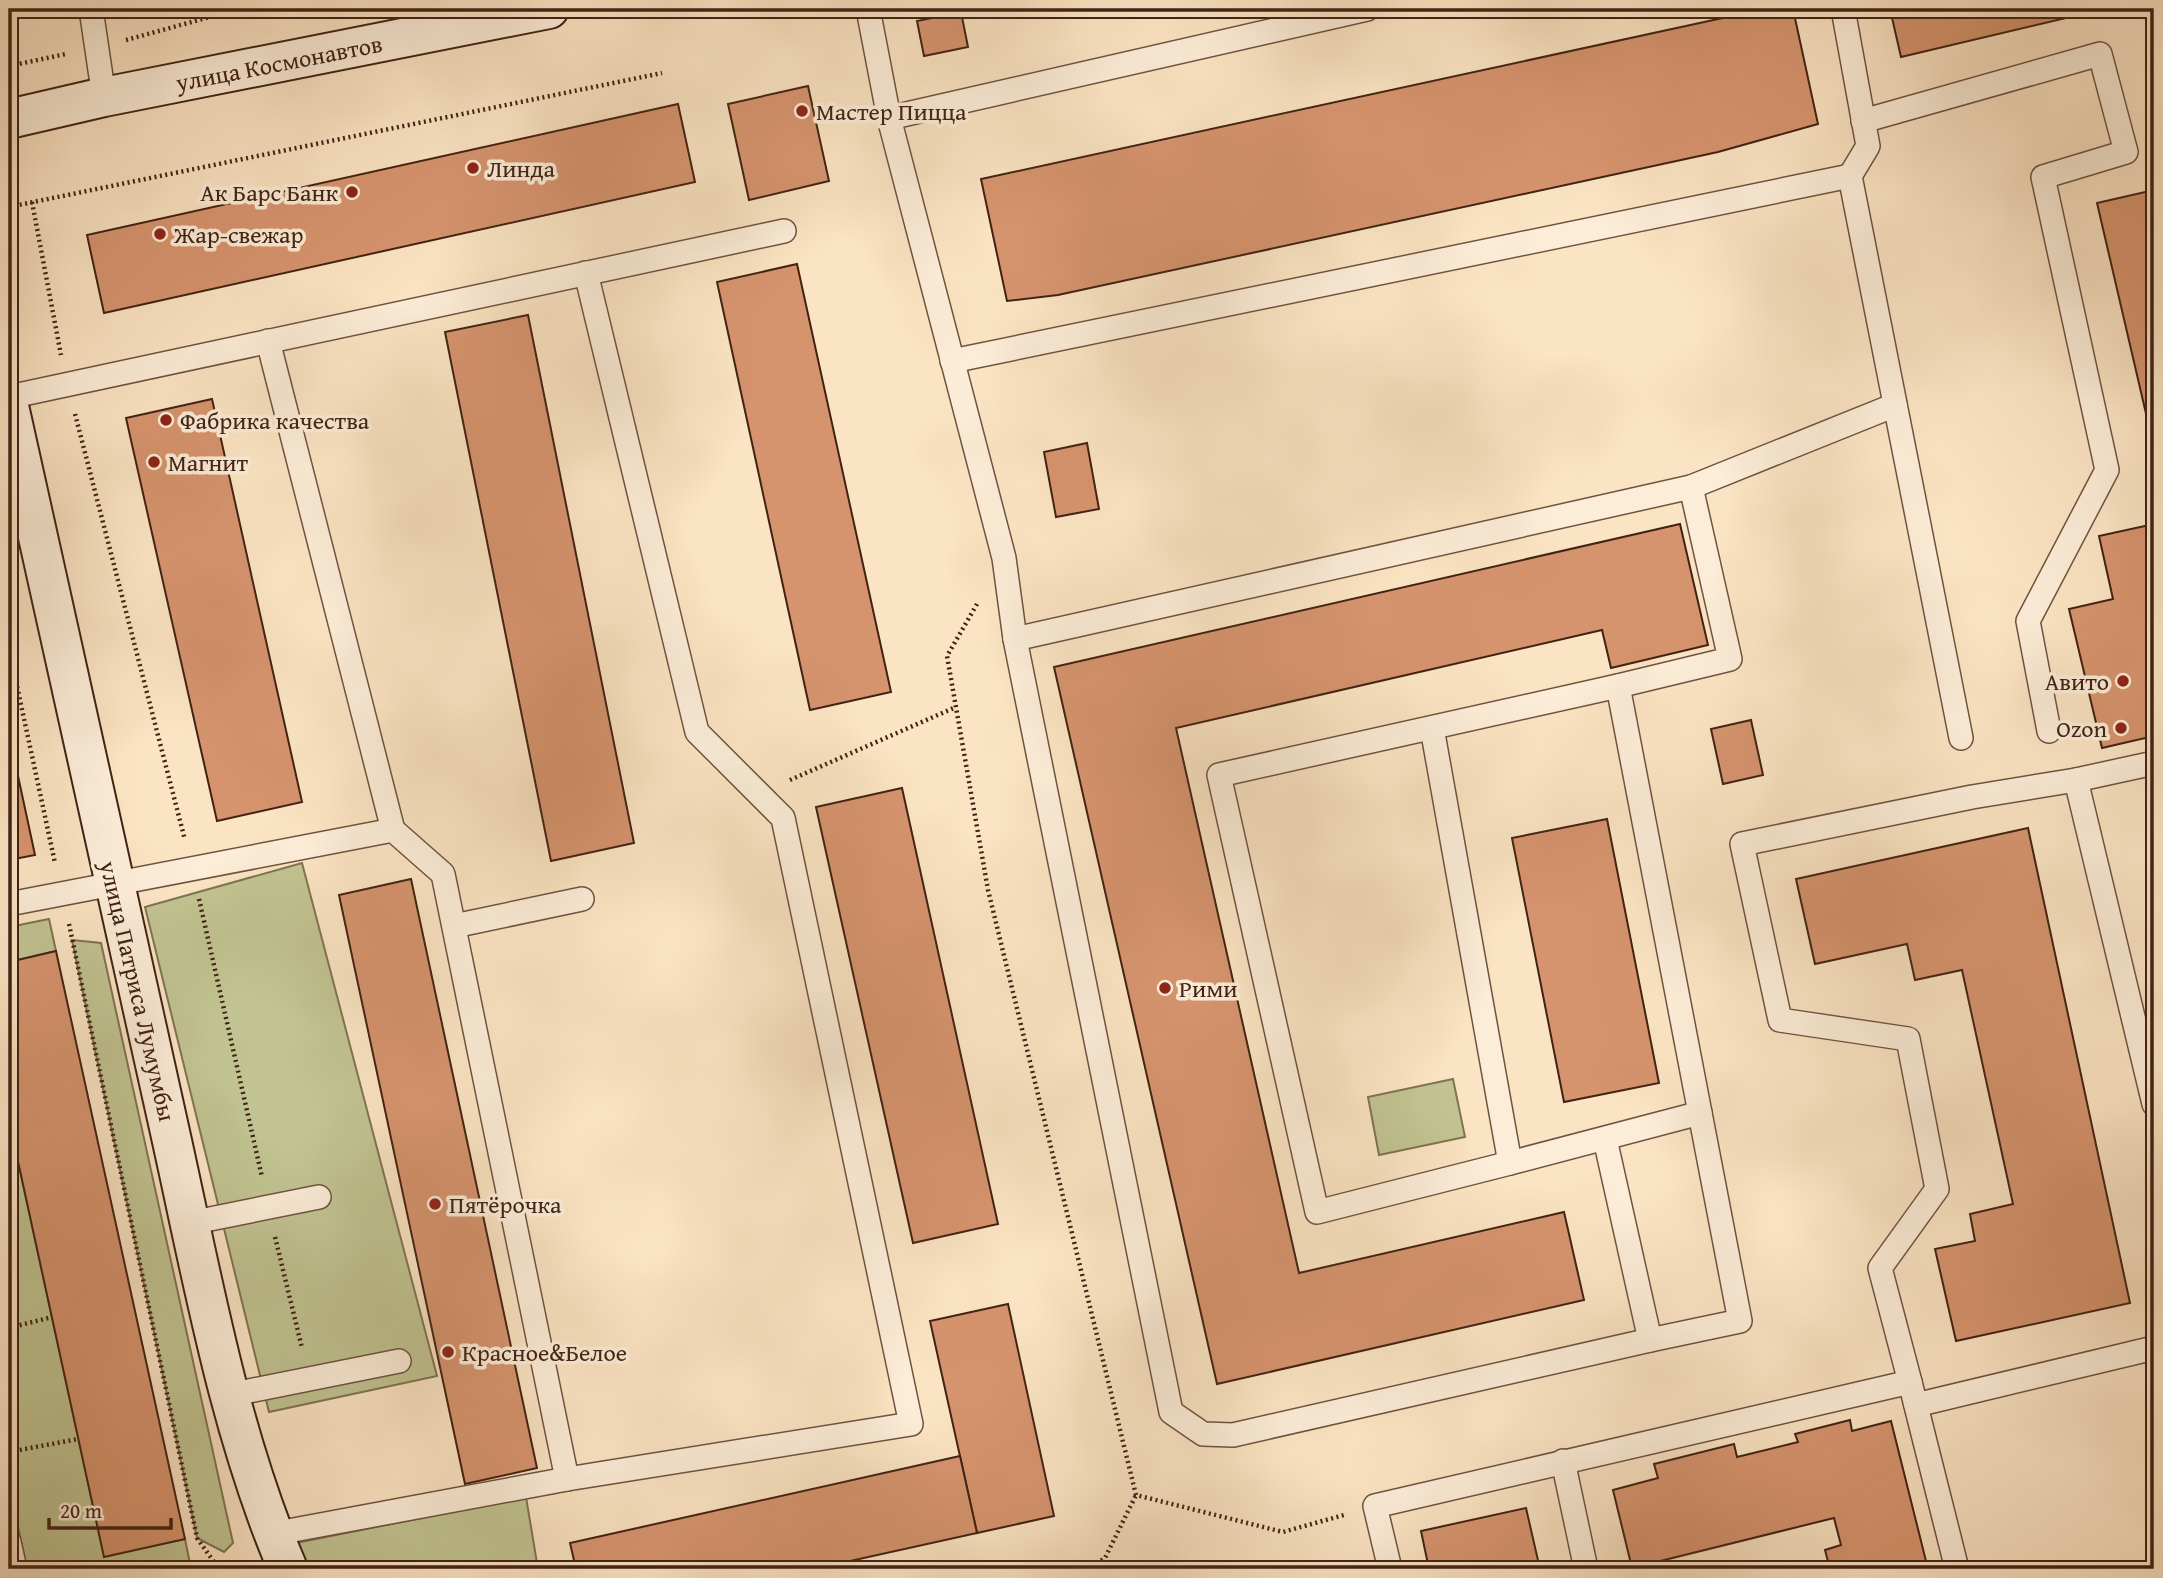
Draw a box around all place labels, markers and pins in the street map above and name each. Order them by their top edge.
place label: Мастер Пицца [816,94,967,129]
marker: Мастер Пицца [794,103,810,119]
place label: Линда [487,151,555,186]
marker: Линда [465,160,481,176]
place label: Ак Барс Банк [200,175,338,210]
marker: Ак Барс Банк [344,184,360,200]
place label: Жар-свежар [173,217,304,252]
marker: Жар-свежар [152,226,168,242]
place label: Фабрика качества [180,403,370,438]
marker: Фабрика качества [158,412,174,428]
place label: Магнит [168,445,249,480]
marker: Магнит [146,454,162,470]
place label: Авито [2045,664,2109,699]
marker: Авито [2115,673,2131,689]
place label: Ozon [2056,711,2108,746]
marker: Ozon [2113,720,2129,736]
place label: Рими [1179,971,1238,1006]
marker: Рими [1157,980,1173,996]
place label: Пятёрочка [449,1187,562,1222]
marker: Пятёрочка [427,1196,443,1212]
place label: Красное&Белое [462,1335,627,1370]
marker: Красное&Белое [440,1344,456,1360]

